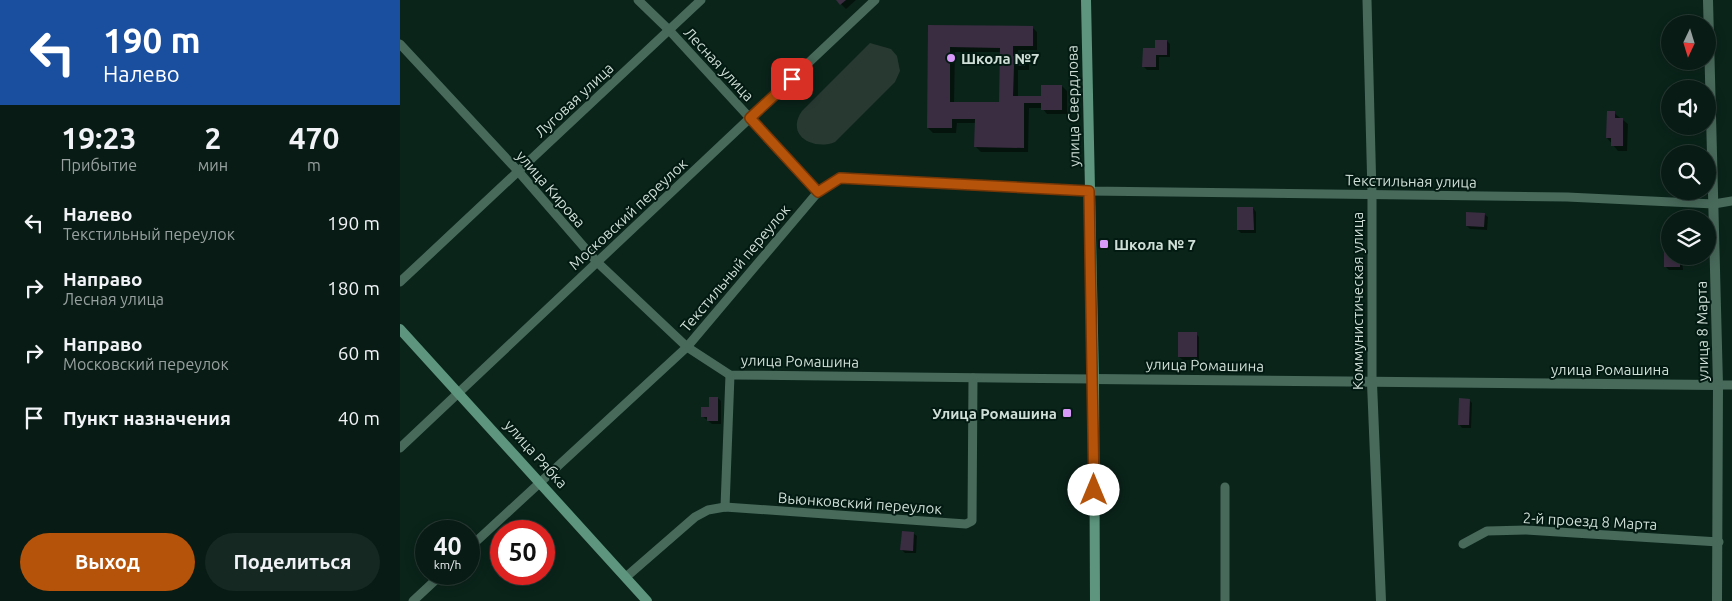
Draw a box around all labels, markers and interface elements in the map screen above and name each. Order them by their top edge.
north arrow [1661,15,1716,70]
map controls [1661,15,1716,265]
icon: left [20,20,85,85]
text: 190 m [103,20,201,60]
street label: Лесная улица [681,24,757,104]
street label: улица Свердлова [1063,45,1083,167]
place label: Школа №7 [961,50,1039,67]
marker: Школа №7 [945,52,957,64]
pin [771,58,813,100]
street label: Луговая улица [531,59,617,141]
text: Налево [103,61,180,86]
icon: arrive [778,65,806,93]
button: sound [1661,80,1716,135]
text: 19:23 [61,121,136,155]
text: 2 [204,121,221,155]
text: 470 [289,121,339,155]
button: search [1661,145,1716,200]
street label: улица Кирова [513,147,589,231]
street label: Московский переулок [565,155,691,273]
text: Прибытие [61,156,137,174]
text: мин [198,156,228,174]
text: m [307,156,321,174]
street label: Текстильная улица [1345,171,1477,191]
street label: Текстильный переулок [677,201,793,335]
text: Налево [63,203,132,225]
icon: left [20,209,48,237]
button: layers [1661,210,1716,265]
text: 190 m [327,212,380,234]
street label: Коммунистическая улица [1349,212,1366,390]
text: Текстильный переулок [63,225,235,243]
place label: Школа № 7 [1114,236,1196,253]
marker: Школа № 7 [1098,238,1110,250]
text: Направо [63,268,143,290]
icon: right [20,274,48,302]
text: 180 m [327,277,380,299]
street label: улица 8 Марта [1693,281,1711,381]
text: Лесная улица [63,290,164,308]
text: Направо [63,333,143,355]
icon: right [20,339,48,367]
text: 60 m [338,342,380,364]
street label: улица Ромашина [741,351,859,371]
text: Московский переулок [63,355,229,373]
street label: улица Ромашина [1146,355,1264,375]
street label: улица Ромашина [1551,361,1669,378]
icon: arrive [20,404,48,432]
place label: Улица Ромашина [932,405,1057,422]
text: Пункт назначения [63,407,231,429]
text: 40 m [338,407,380,429]
marker: Улица Ромашина [1061,407,1073,419]
street label: улица Рябка [501,416,571,492]
position arrow [1067,463,1119,515]
street label: Вьюнковский переулок [777,489,943,517]
street label: 2-й проезд 8 Марта [1522,509,1658,533]
speed limit sign: 50 [490,520,555,585]
text: 40 [433,532,462,560]
button: Выход [20,533,195,591]
button: Поделиться [205,533,380,591]
text: km/h [434,558,461,571]

